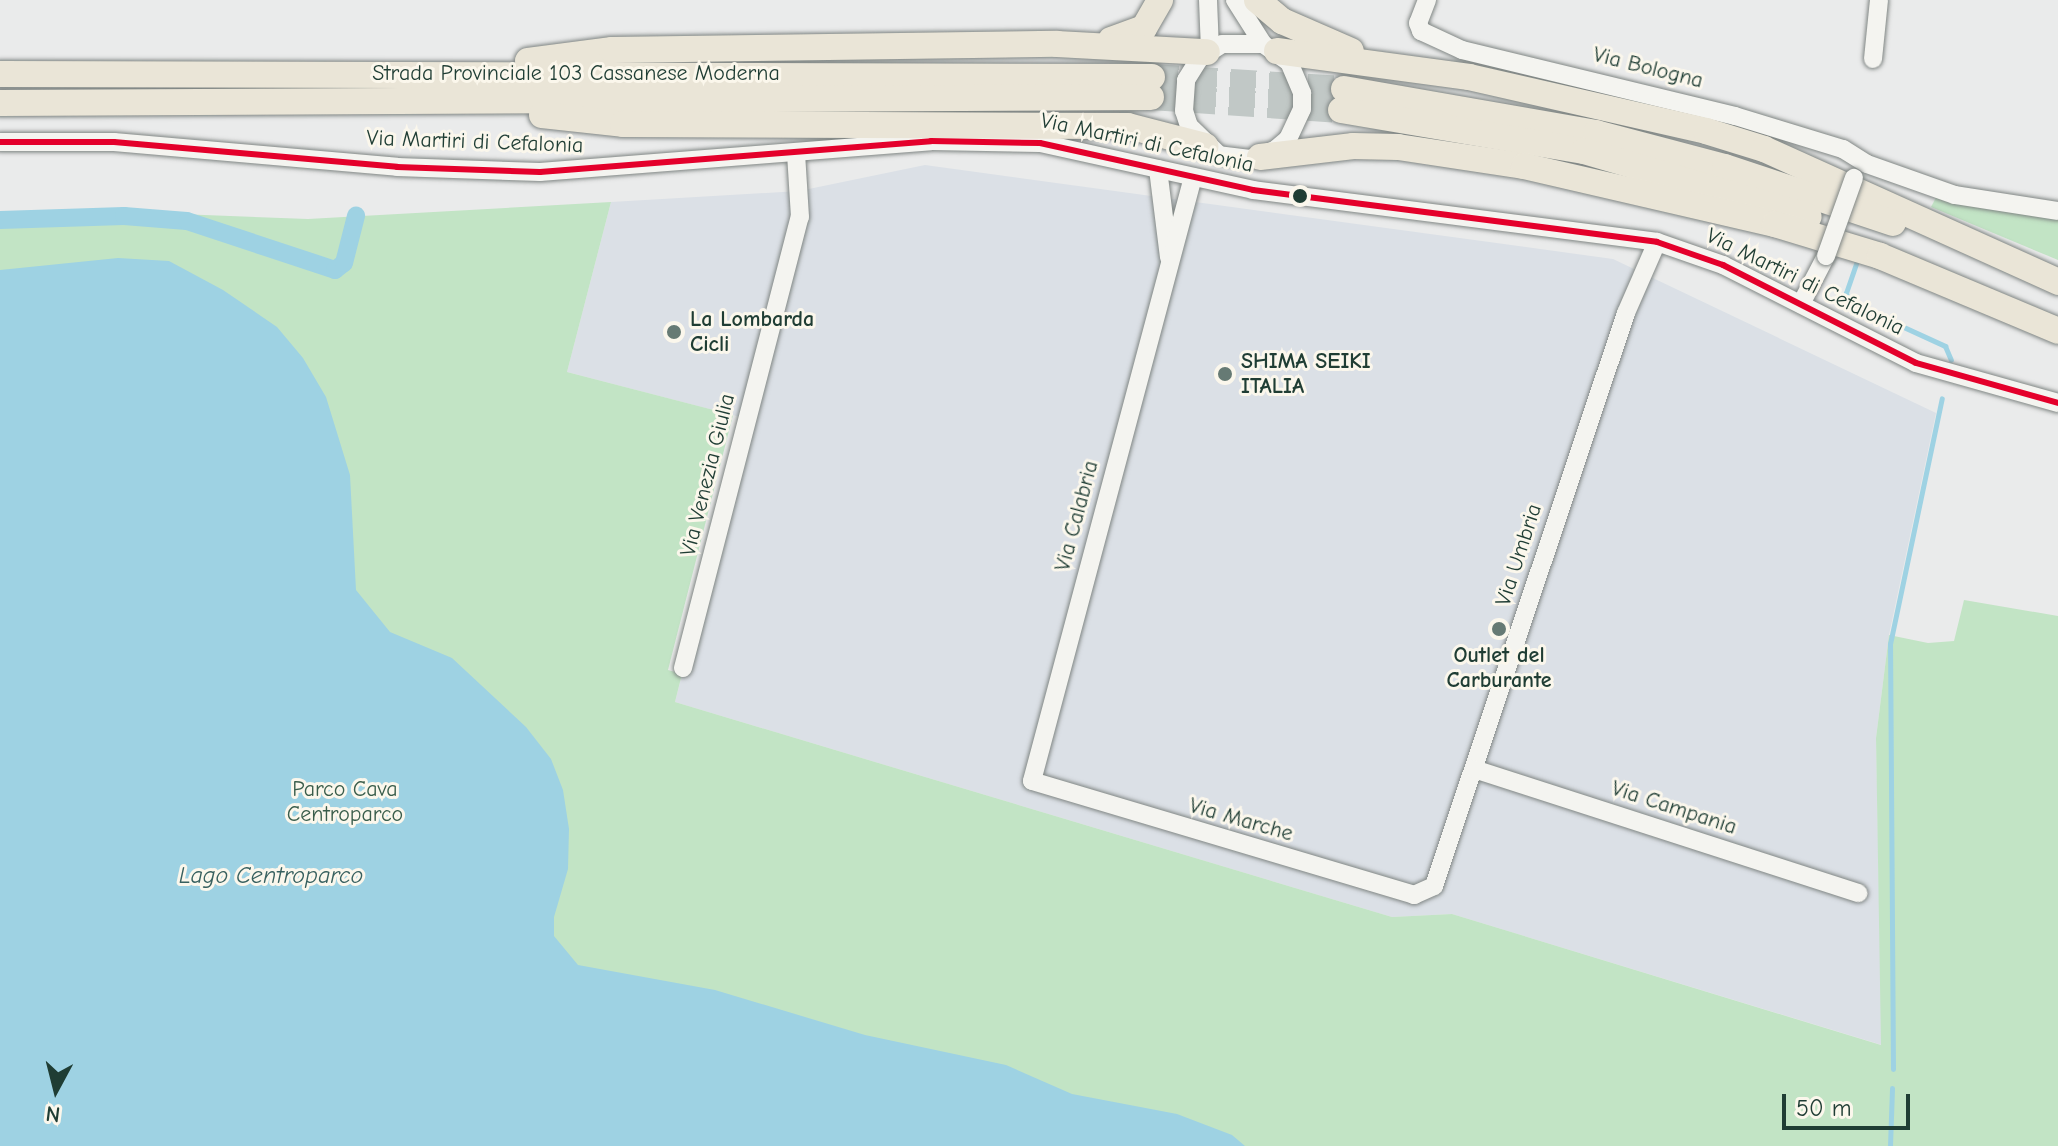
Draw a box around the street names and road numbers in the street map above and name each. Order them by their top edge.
street label: Via Bologna [1590,42,1706,94]
street label: Strada Provinciale 103 Cassanese Moderna [372,61,780,87]
street label: Via Martiri di Cefalonia [1038,108,1256,178]
street label: Via Martiri di Cefalonia [366,125,584,159]
street label: Via Martiri di Cefalonia [1702,223,1908,341]
street label: Via Venezia Giulia [675,391,741,559]
street label: Via Calabria [1050,458,1104,574]
street label: Via Umbria [1490,501,1548,609]
street label: Via Campania [1608,775,1740,841]
street label: Via Marche [1186,793,1296,847]

